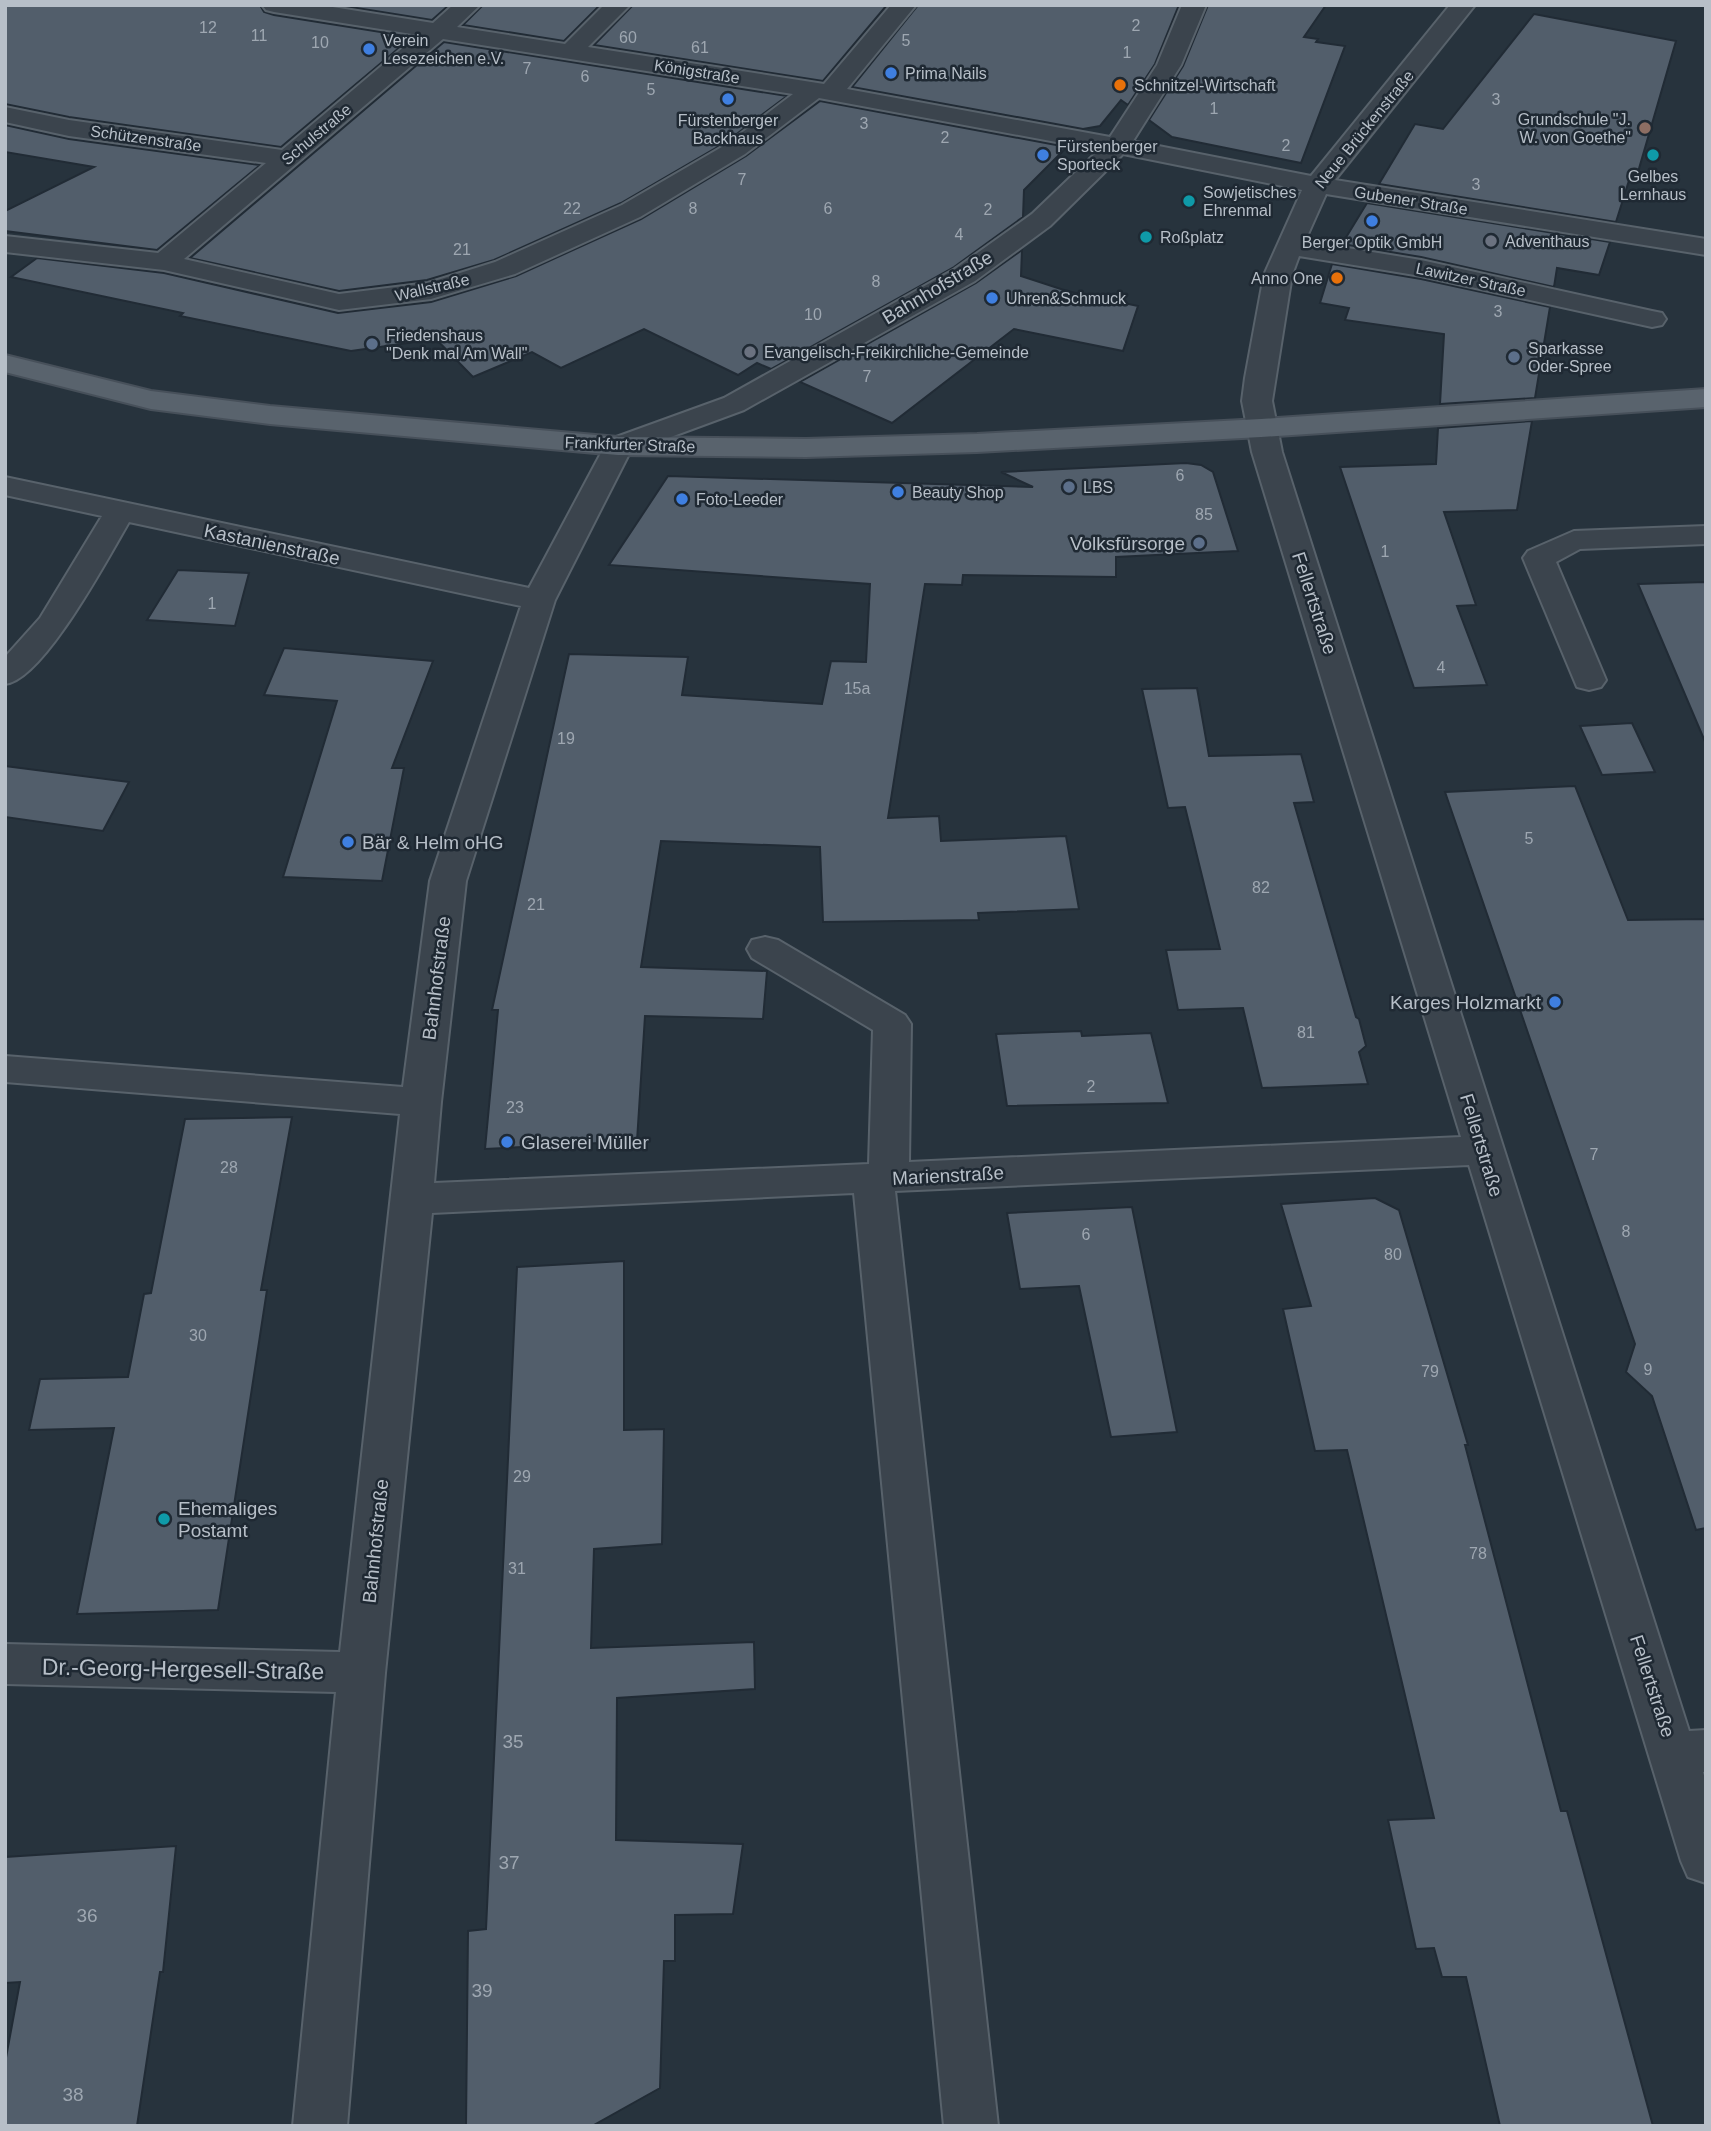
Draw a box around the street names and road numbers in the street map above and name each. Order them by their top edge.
street label: Königstraße [653,56,741,87]
street label: Neue Brückenstraße [1312,67,1417,192]
street label: Schulstraße [278,100,355,168]
street label: Schützenstraße [89,122,203,155]
street label: Gubener Straße [1353,183,1469,218]
street label: Bahnhofstraße [878,246,996,329]
street label: Lawitzer Straße [1414,260,1528,299]
street label: Wallstraße [393,271,471,304]
street label: Frankfurter Straße [564,434,696,455]
street label: Kastanienstraße [202,520,342,569]
street label: Fellertstraße [1288,549,1341,657]
street label: Bahnhofstraße [418,915,455,1041]
street label: Fellertstraße [1456,1091,1507,1199]
street label: Marienstraße [892,1162,1004,1189]
street label: Bahnhofstraße [359,1478,392,1604]
street label: Fellertstraße [1626,1632,1679,1740]
street label: Dr.-Georg-Hergesell-Straße [42,1654,324,1684]

